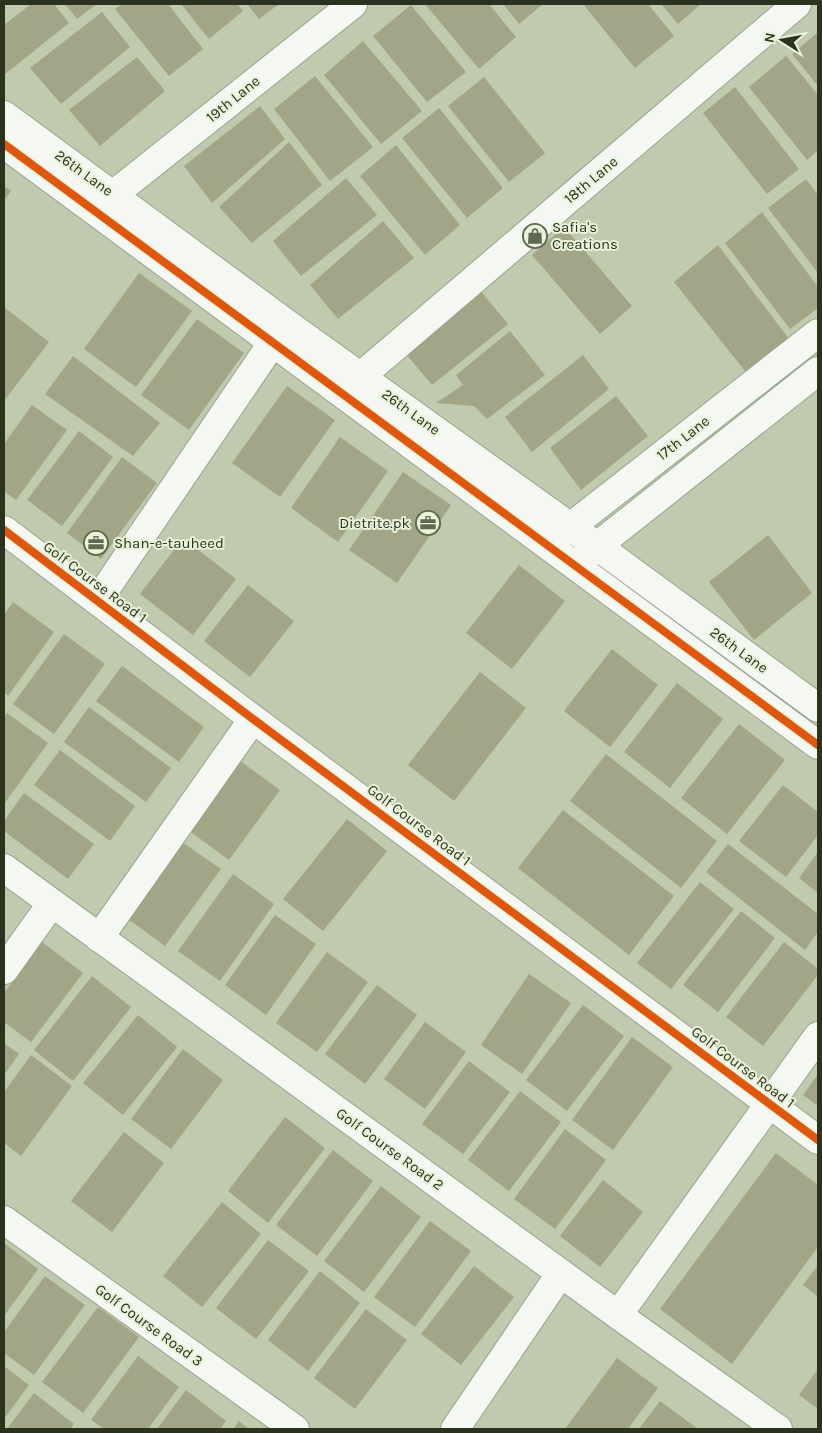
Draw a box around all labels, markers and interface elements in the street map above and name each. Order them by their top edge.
north arrow [757,15,807,65]
text: N [760,31,779,44]
street label: 19th Lane [202,72,264,126]
street label: 26th Lane [51,146,117,200]
street label: 18th Lane [561,152,621,208]
place label: Safia's Creations [552,218,618,253]
shop icon: Safia's Creations [522,223,548,249]
street label: 26th Lane [378,385,444,439]
street label: 17th Lane [653,412,713,464]
office icon: Dietrite.pk [415,510,441,536]
place label: Dietrite.pk [339,514,410,532]
office icon: Shan-e-tauheed [83,530,109,556]
place label: Shan-e-tauheed [114,534,224,552]
street label: Golf Course Road 1 [40,537,150,627]
street label: 26th Lane [706,623,772,677]
street label: Golf Course Road 1 [364,780,474,870]
street label: Golf Course Road 1 [688,1022,798,1112]
street label: Golf Course Road 2 [333,1104,447,1194]
street label: Golf Course Road 3 [92,1280,206,1370]

